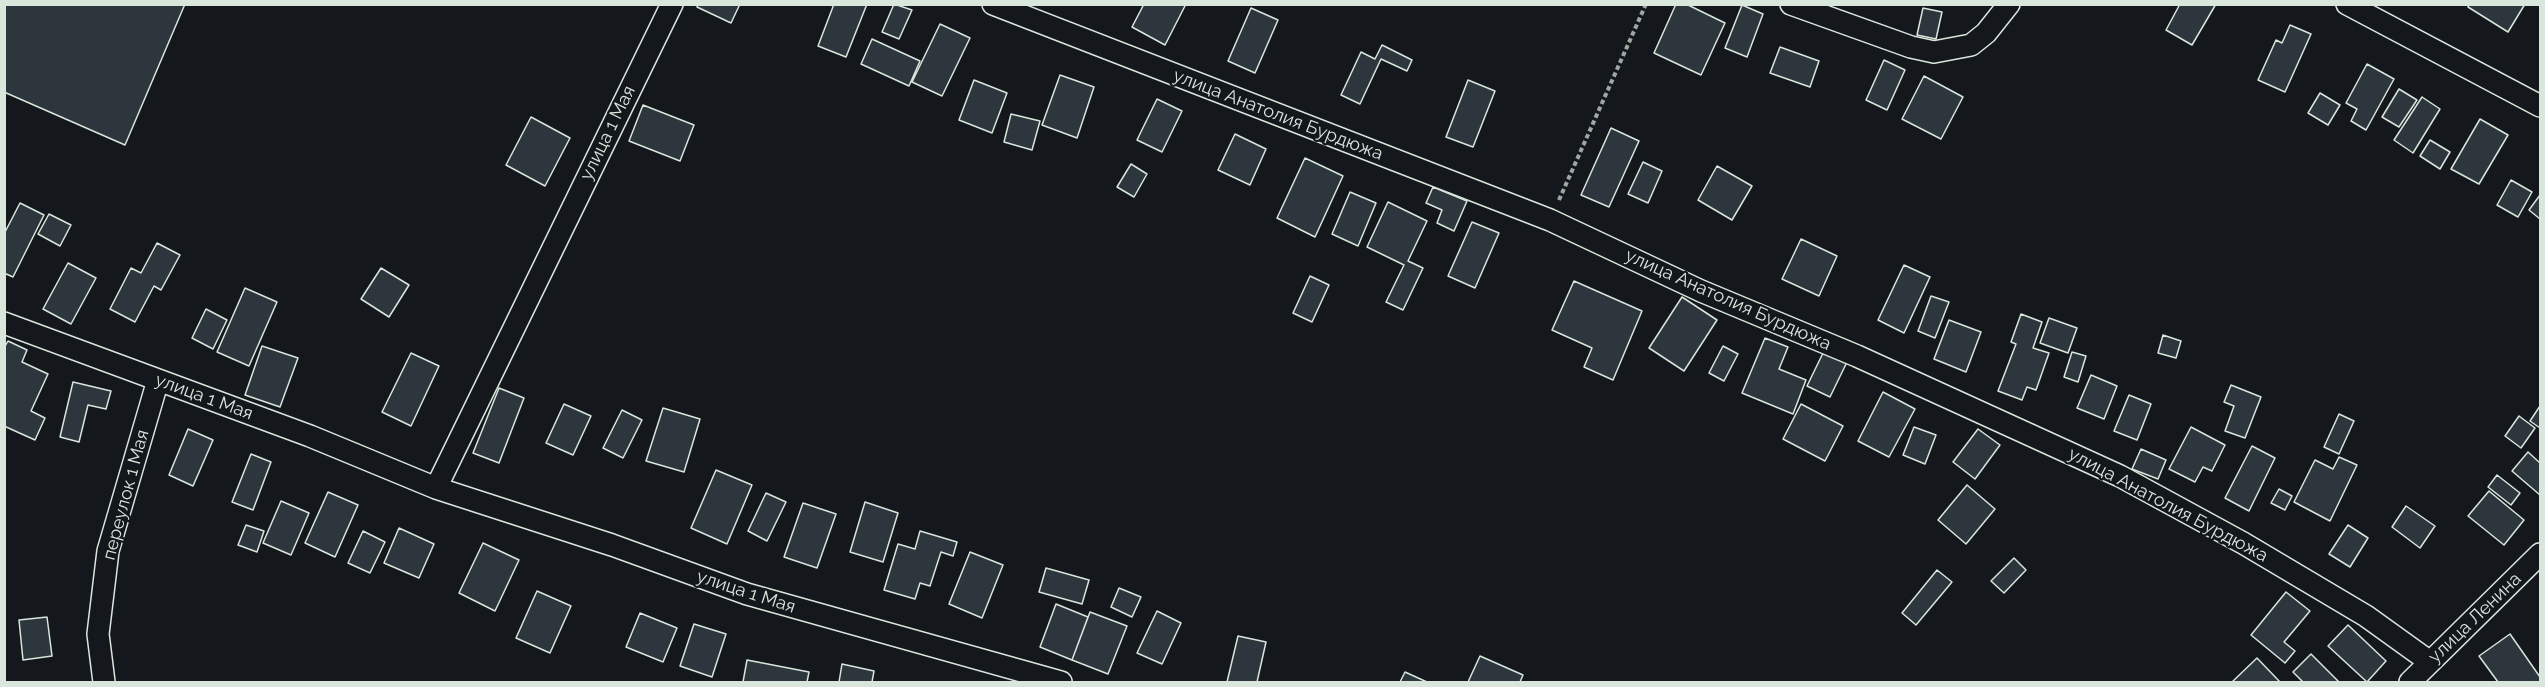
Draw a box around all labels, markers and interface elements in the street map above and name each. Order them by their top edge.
street label: улица Анатолия Бурдюжа [1170,65,1386,165]
street label: улица 1 Мая [576,82,640,184]
street label: улица Анатолия Бурдюжа [1622,245,1834,355]
street label: улица 1 Мая [152,369,256,425]
street label: переулок 1 Мая [98,427,154,563]
street label: улица Анатолия Бурдюжа [2064,443,2272,567]
street label: улица 1 Мая [694,566,798,618]
street label: улица Ленина [2424,568,2526,668]

